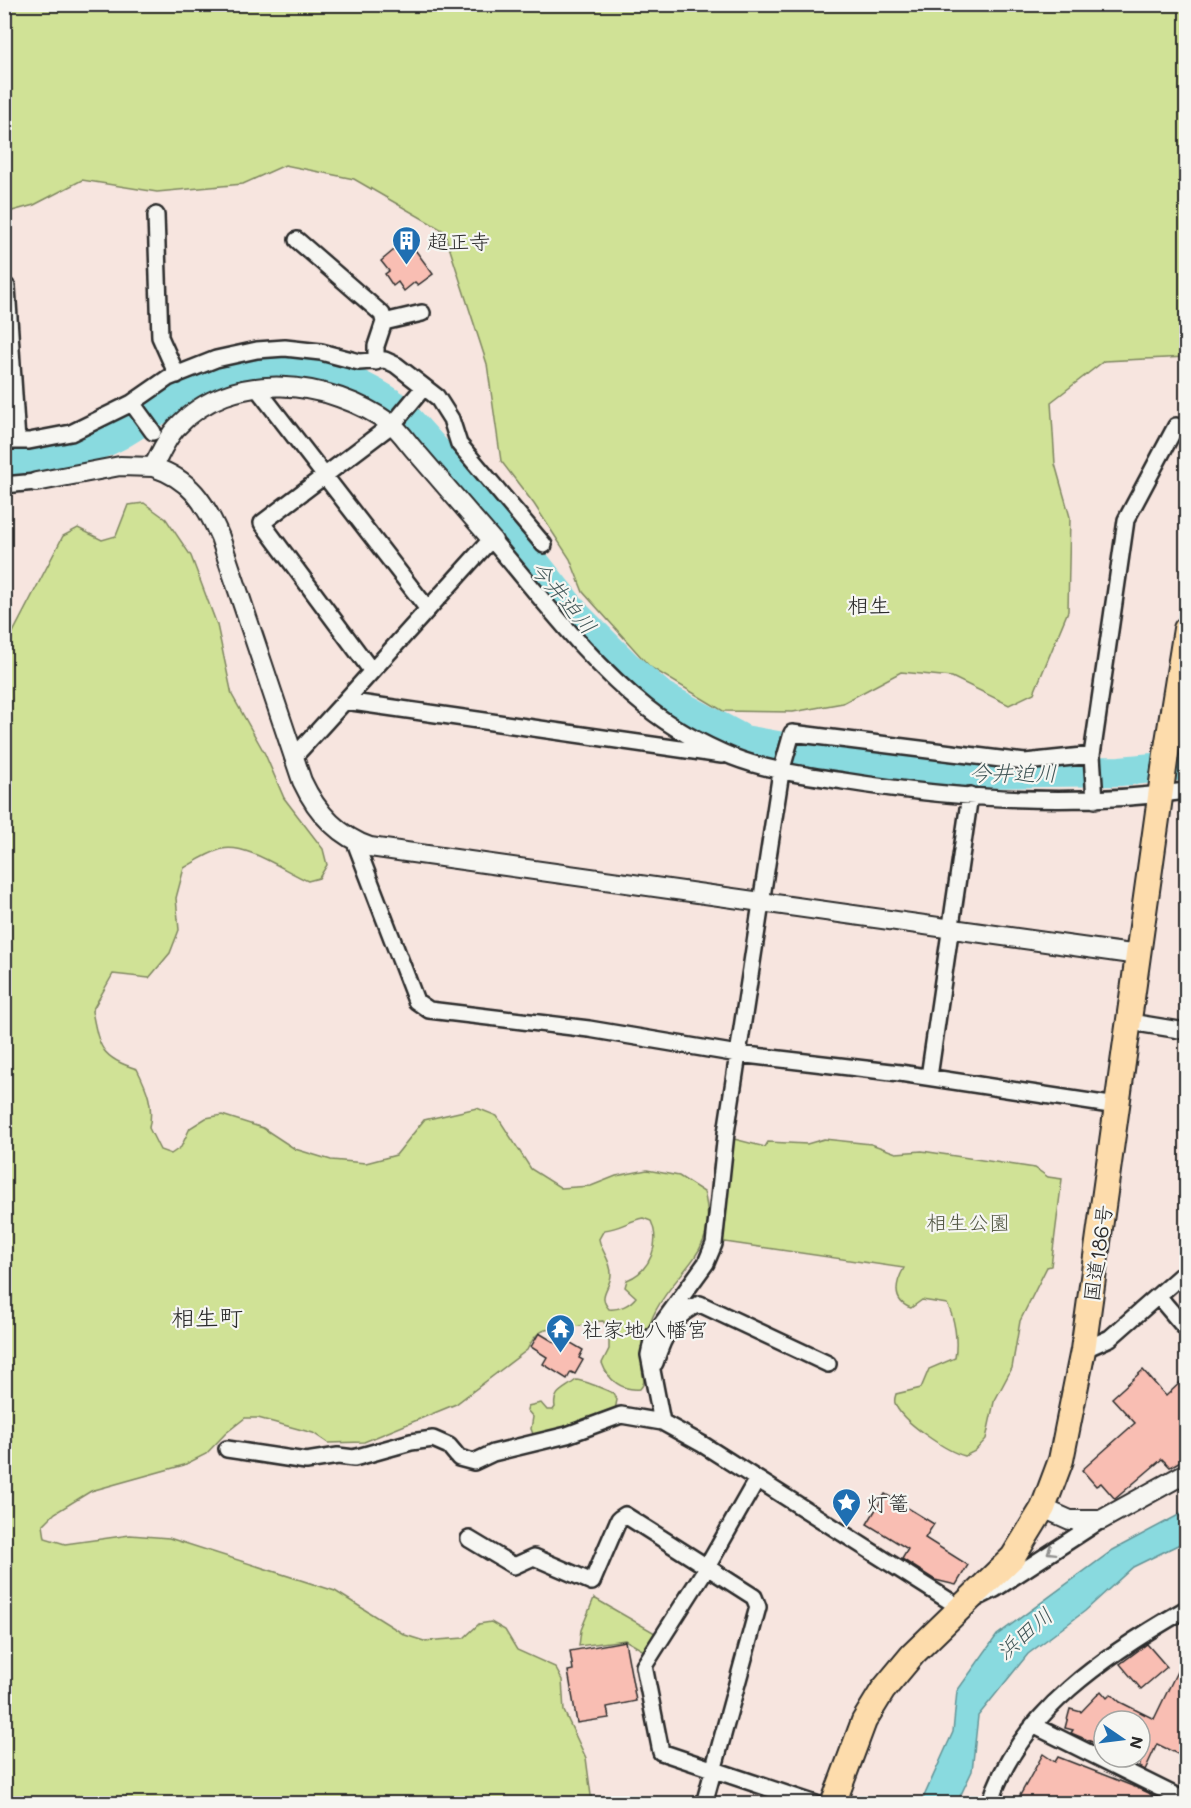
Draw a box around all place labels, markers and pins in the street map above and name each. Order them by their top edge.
building icon: 超正寺 [390,224,422,266]
place label: 超正寺 [427,227,490,254]
temple icon: 社家地八幡宮 [545,1312,577,1354]
place label: 社家地八幡宮 [582,1315,708,1342]
place icon: 灯篭 [830,1486,862,1528]
place label: 灯篭 [867,1489,909,1516]

